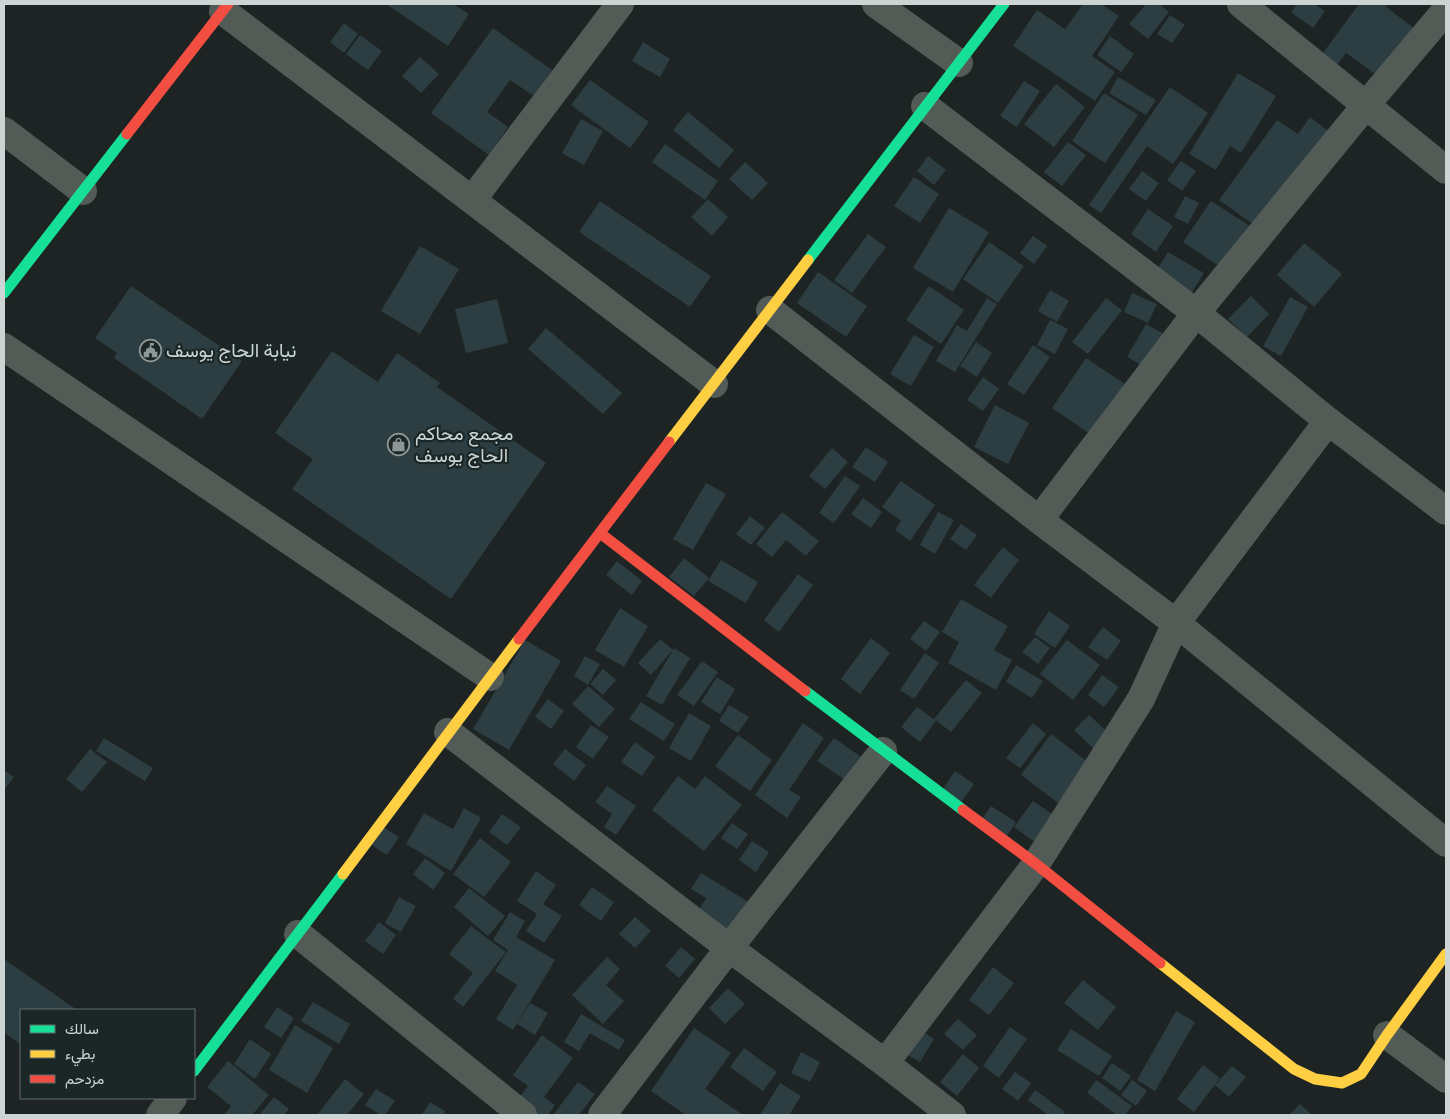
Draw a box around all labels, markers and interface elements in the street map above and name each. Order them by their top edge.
public building icon: نيابة الحاج يوسف [138,339,162,363]
place label: نيابة الحاج يوسف [166,340,296,363]
place label: مجمع محاكم الحاج يوسف [415,423,513,468]
shop icon: مجمع محاكم الحاج يوسف [387,433,411,457]
legend [20,1009,195,1099]
text: سالك [65,1020,99,1038]
text: بطيء [65,1045,95,1067]
text: مزدحم [65,1070,104,1089]

